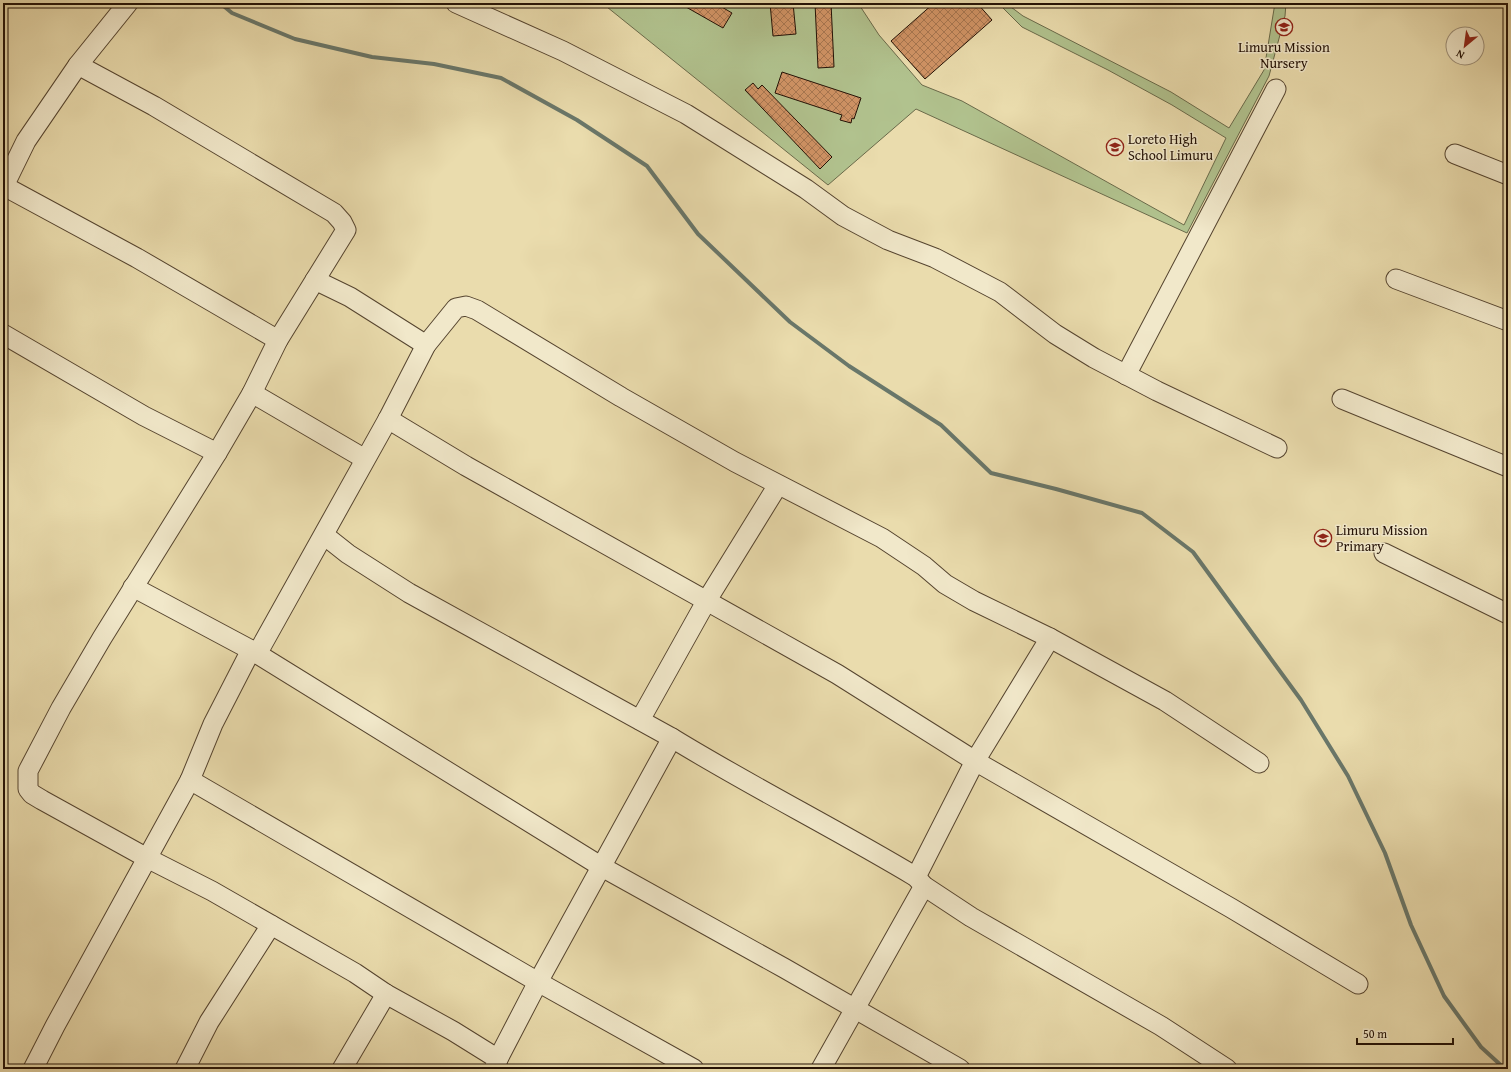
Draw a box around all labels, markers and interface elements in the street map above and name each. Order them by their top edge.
school or university icon: Limuru Mission Nursery [1274,17,1294,37]
north arrow [1445,26,1485,66]
place label: Limuru Mission Nursery [1238,37,1330,73]
text: N [1452,46,1467,64]
place label: Loreto High School Limuru [1128,129,1214,165]
school or university icon: Loreto High School Limuru [1105,137,1125,157]
place label: Limuru Mission Primary [1336,520,1428,556]
school or university icon: Limuru Mission Primary [1313,528,1333,548]
scale bar [1357,1020,1453,1046]
text: 50 m [1363,1025,1387,1042]

